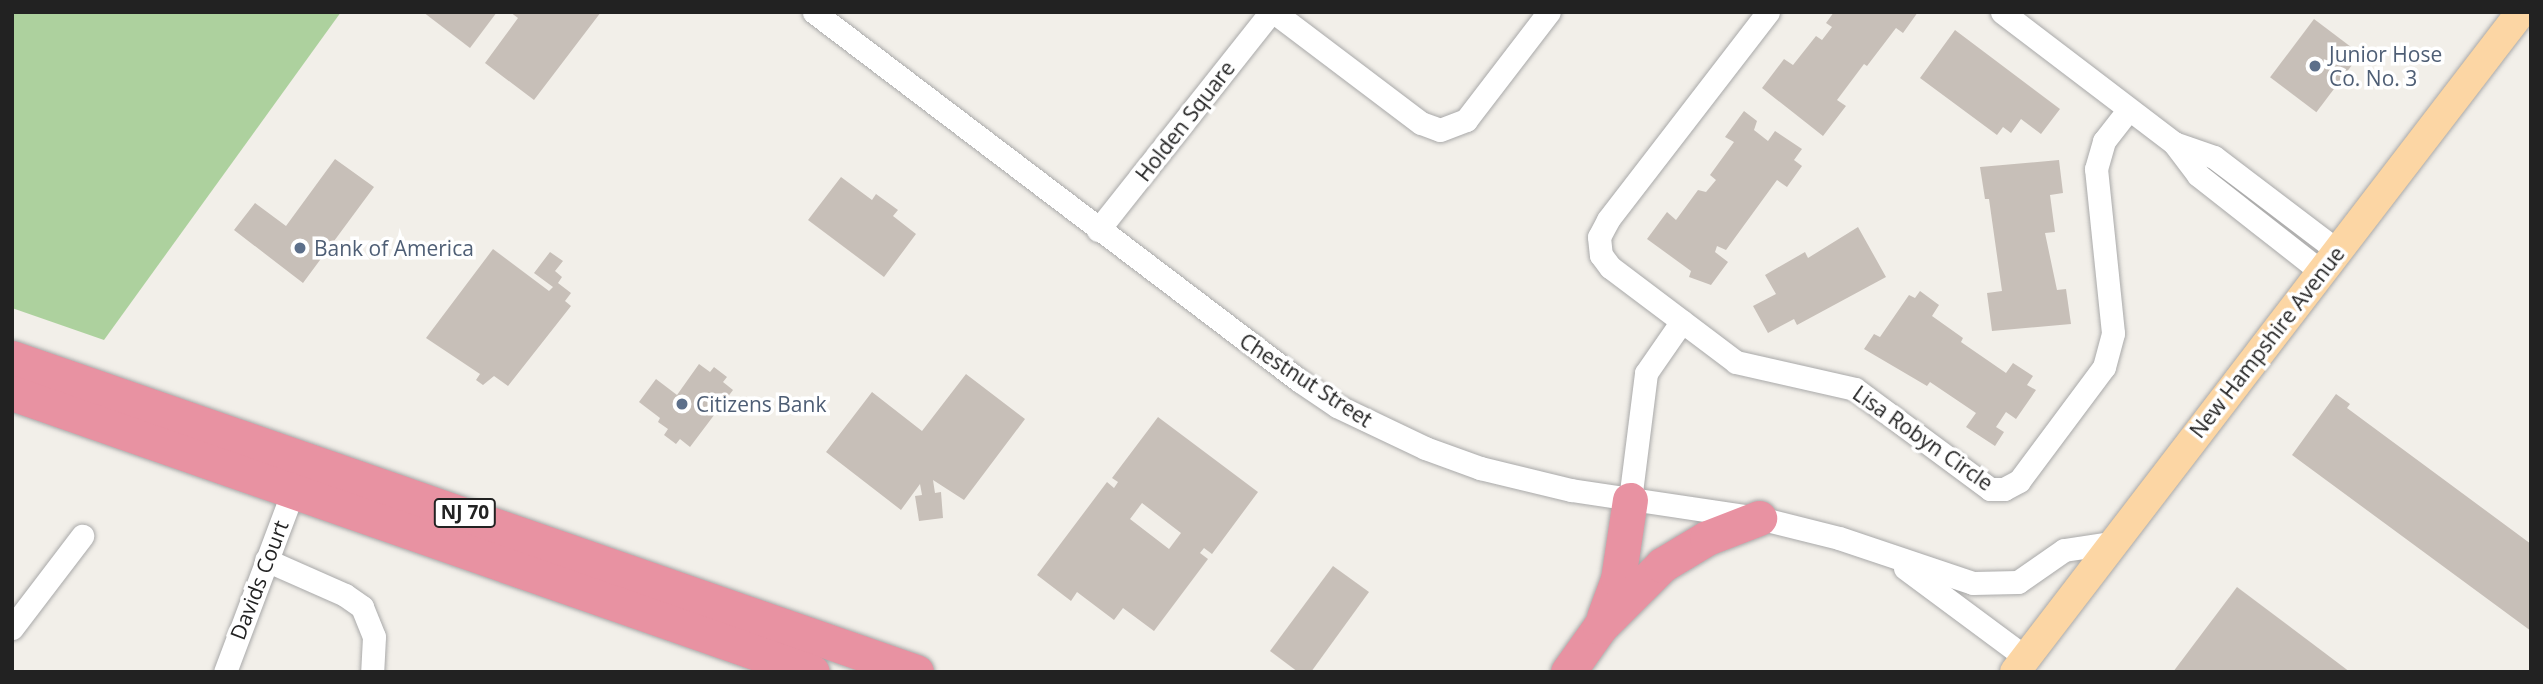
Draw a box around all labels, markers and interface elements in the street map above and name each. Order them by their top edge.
place label: Junior Hose Co. No. 3 [2329,41,2442,91]
street label: Holden Square [1130,56,1240,186]
marker: Junior Hose Co. No. 3 [2307,58,2323,74]
place label: Bank of America [314,235,474,261]
marker: Bank of America [292,240,308,256]
street label: New Hampshire Avenue [2184,241,2350,443]
street label: Chestnut Street [1235,328,1377,432]
street label: Lisa Robyn Circle [1848,380,1998,496]
place label: Citizens Bank [696,391,826,417]
marker: Citizens Bank [674,396,690,412]
road number: NJ 70 [434,498,496,528]
street label: Davids Court [225,517,293,643]

